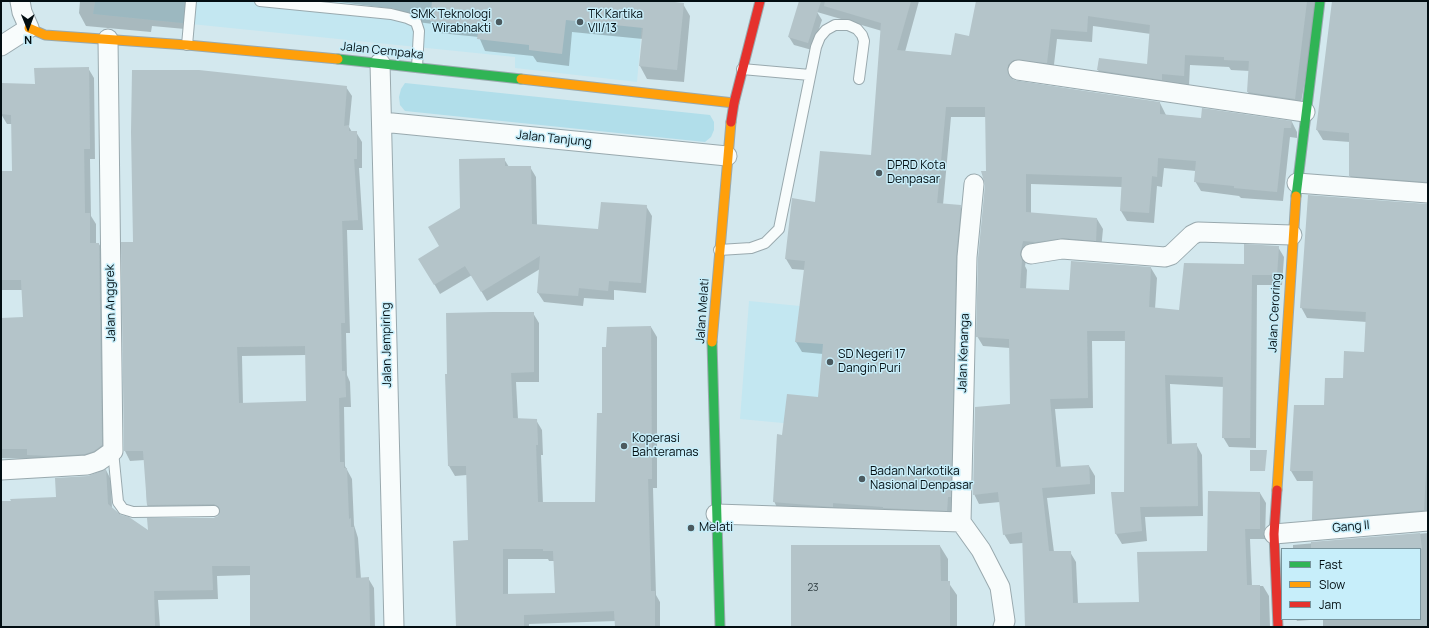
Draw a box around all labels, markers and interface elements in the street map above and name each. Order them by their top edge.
north arrow [8,8,48,48]
place label: SMK Teknologi Wirabhakti [411,8,491,36]
place label: TK Kartika VII/13 [588,8,643,36]
marker: SMK Teknologi Wirabhakti [494,17,504,27]
marker: TK Kartika VII/13 [575,17,585,27]
text: N [24,33,32,48]
street label: Jalan Cempaka [340,39,424,63]
street label: Jalan Tanjung [516,128,592,150]
place label: DPRD Kota Denpasar [887,159,946,187]
marker: DPRD Kota Denpasar [874,168,884,178]
street label: Jalan Anggrek [103,264,119,342]
street label: Jalan Ceroring [1266,273,1284,353]
street label: Jalan Melati [694,278,712,344]
street label: Jalan Jempiring [379,302,395,388]
street label: Jalan Kenanga [955,313,973,393]
place label: SD Negeri 17 Dangin Puri [838,348,905,376]
marker: SD Negeri 17 Dangin Puri [825,357,835,367]
place label: Koperasi Bahteramas [632,432,699,460]
marker: Koperasi Bahteramas [619,441,629,451]
place label: Badan Narkotika Nasional Denpasar [870,465,973,493]
marker: Badan Narkotika Nasional Denpasar [857,474,867,484]
street label: Gang II [1332,518,1370,536]
place label: Melati [699,521,733,535]
marker: Melati [686,523,696,533]
legend [1281,548,1421,620]
text: Fast [1319,556,1343,573]
text: Slow [1319,576,1345,593]
house number: 23 [807,582,819,594]
text: Jam [1319,596,1341,613]

